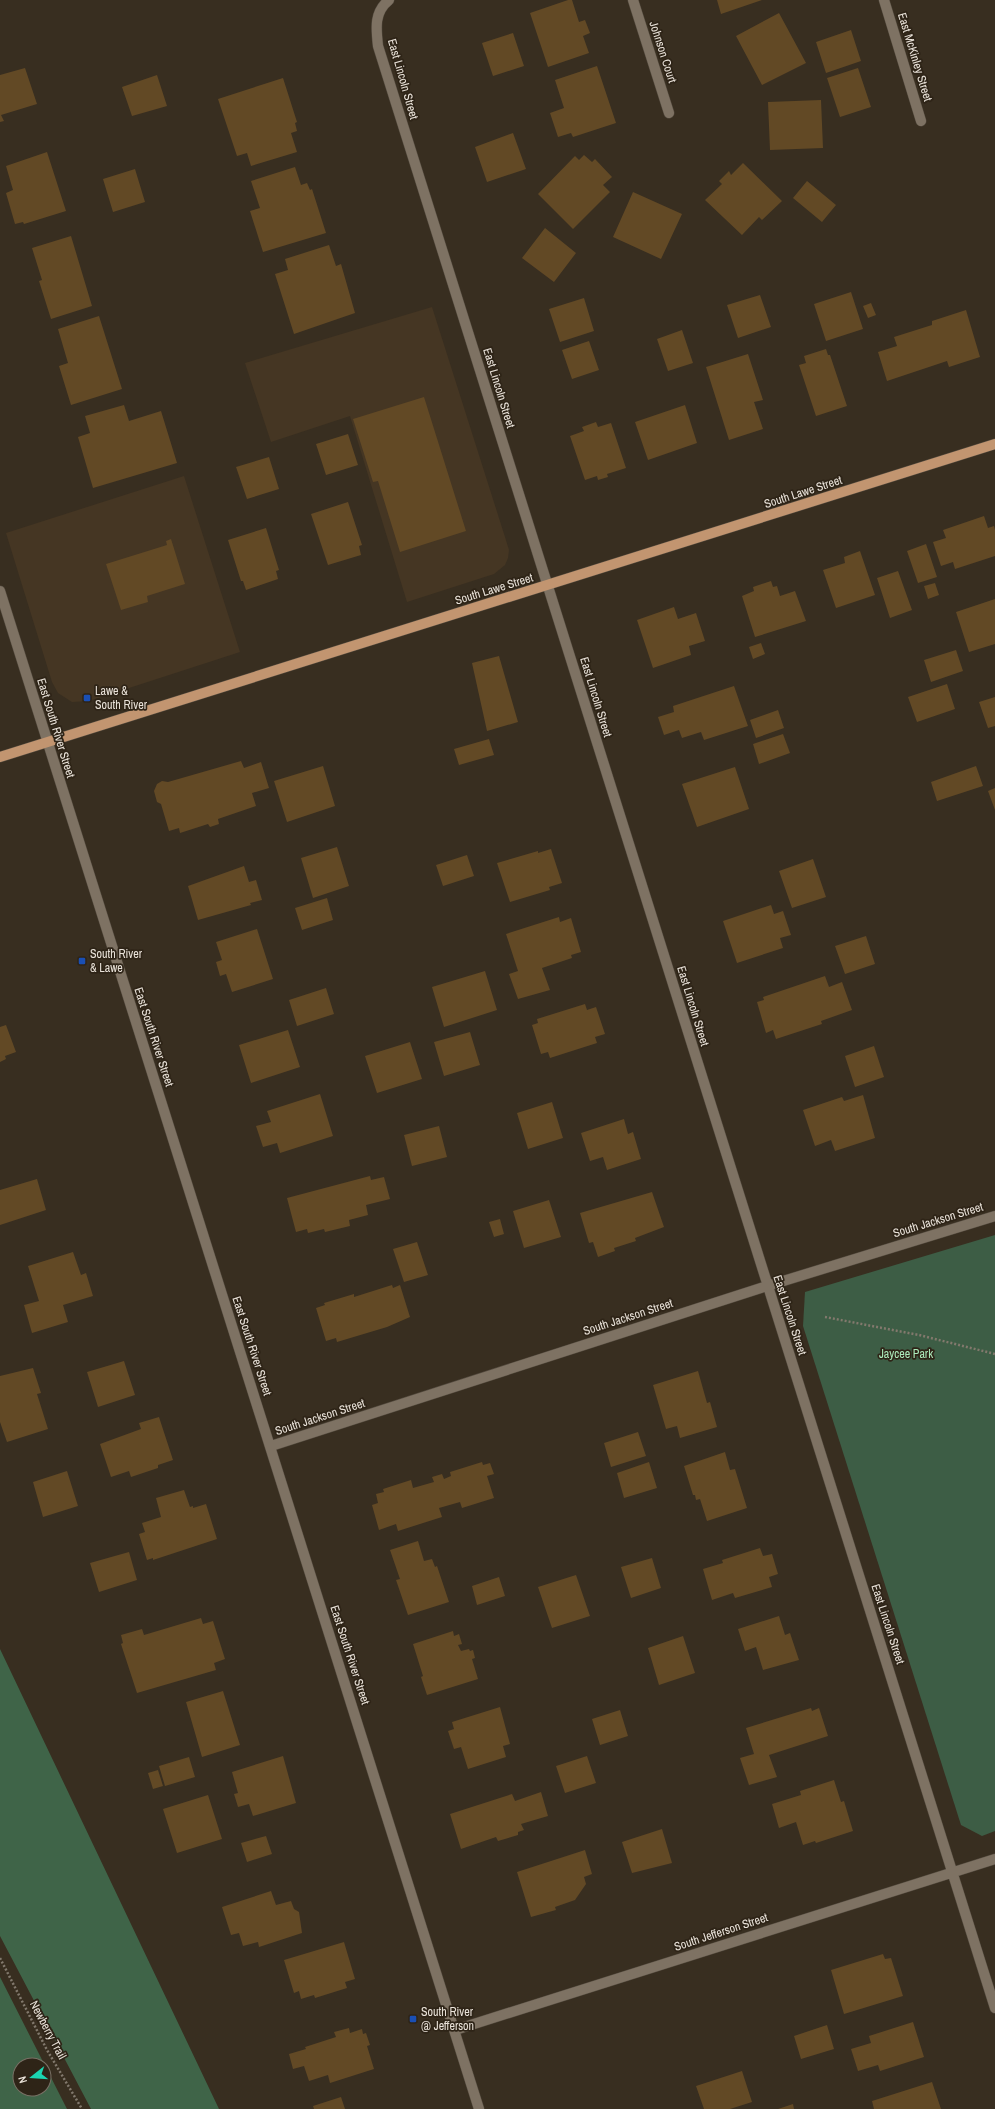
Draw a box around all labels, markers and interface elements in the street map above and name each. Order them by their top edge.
street label: East McKinley Street [894,11,936,104]
street label: Johnson Court [646,19,681,85]
street label: East Lincoln Street [384,37,422,121]
street label: East Lincoln Street [479,346,519,430]
street label: South Lawe Street [762,472,844,512]
street label: South Lawe Street [453,569,535,608]
street label: East Lincoln Street [576,655,616,739]
street label: East South River Street [33,676,79,780]
place label: Lawe & South River [95,683,148,713]
marker: Lawe & South River [82,693,92,703]
place label: South River & Lawe [90,946,143,976]
marker: South River & Lawe [77,956,87,966]
street label: East Lincoln Street [673,964,713,1048]
street label: East South River Street [130,985,178,1089]
street label: South Jackson Street [891,1199,985,1241]
street label: East Lincoln Street [770,1273,811,1357]
street label: East South River Street [228,1294,276,1398]
street label: South Jackson Street [581,1295,675,1339]
park label: Jaycee Park [879,1346,933,1362]
street label: South Jackson Street [273,1395,367,1439]
street label: East Lincoln Street [868,1582,909,1666]
street label: East South River Street [326,1603,374,1707]
street label: South Jefferson Street [672,1909,770,1955]
street label: Newberry Trail [26,1998,70,2062]
place label: South River @ Jefferson [421,2004,474,2034]
marker: South River @ Jefferson [408,2014,418,2024]
north arrow [12,2057,52,2097]
text: N [15,2075,30,2085]

